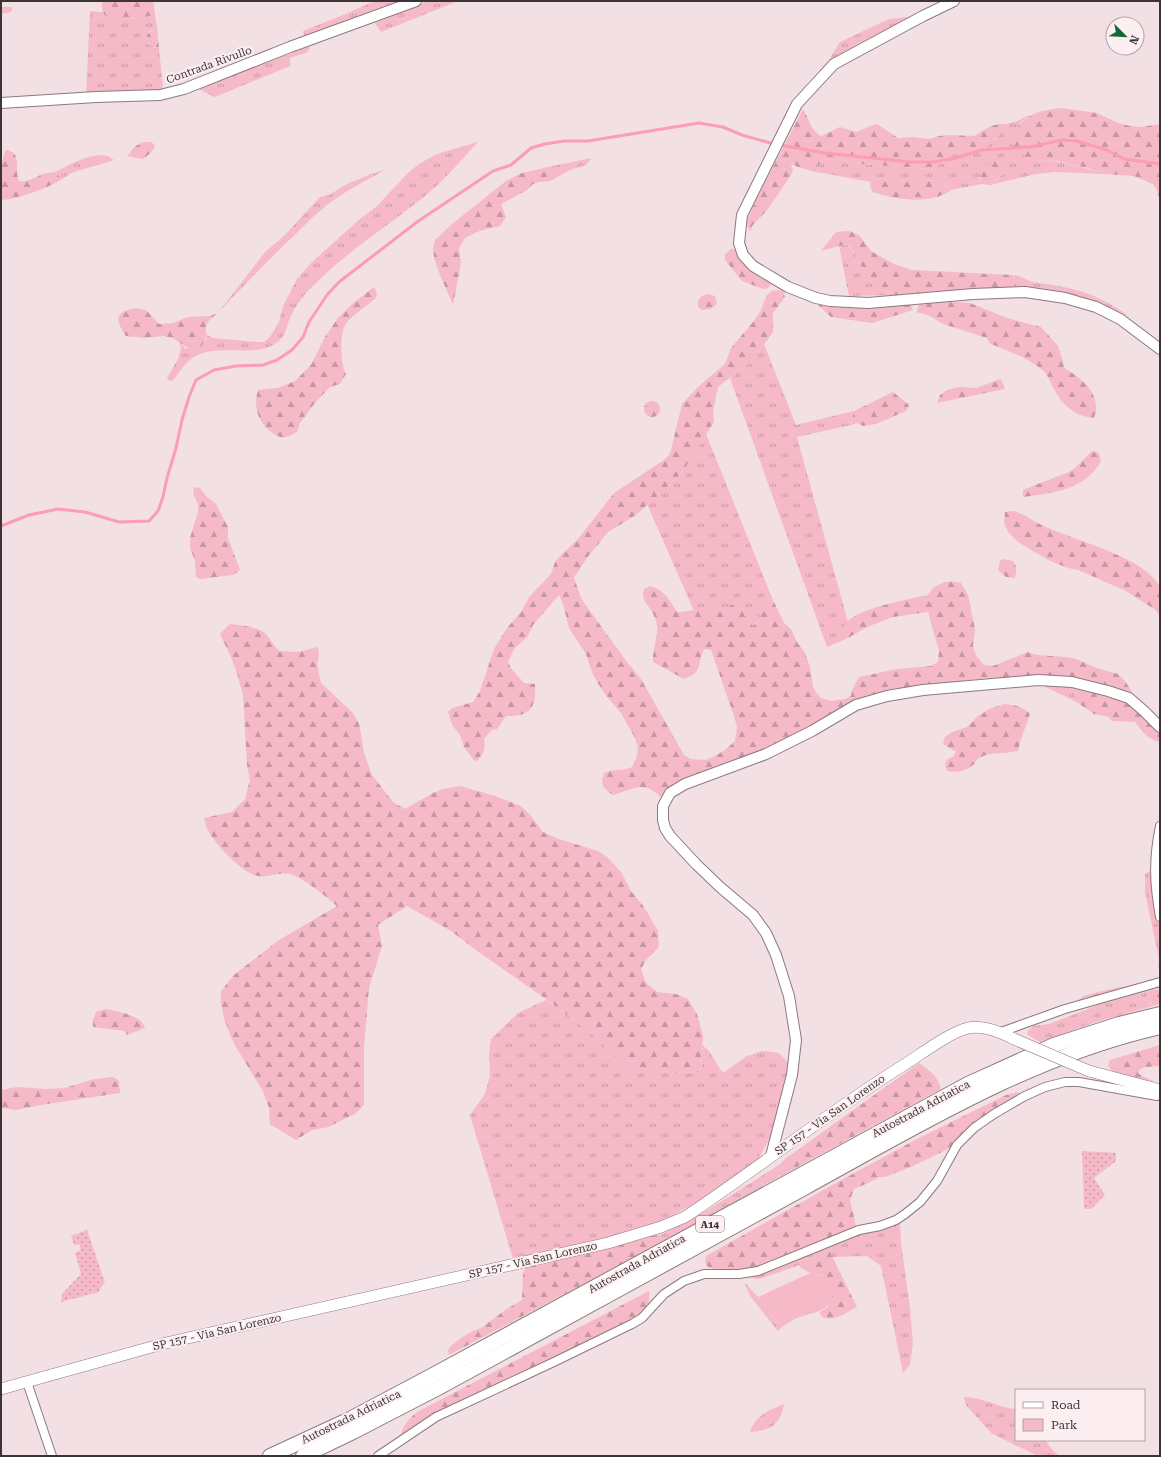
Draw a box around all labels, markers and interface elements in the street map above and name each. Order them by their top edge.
north arrow [1105,16,1145,56]
text: N [1126,33,1141,47]
street label: Contrada Rivullo [164,43,254,87]
street label: SP 157 - Via San Lorenzo [772,1072,888,1158]
street label: Autostrada Adriatica [870,1078,972,1140]
road number: A14 [696,1216,724,1232]
street label: Autostrada Adriatica [586,1232,688,1296]
street label: SP 157 - Via San Lorenzo [468,1239,599,1281]
street label: SP 157 - Via San Lorenzo [152,1311,283,1353]
street label: Autostrada Adriatica [299,1387,403,1447]
legend [1015,1389,1145,1441]
text: Road [1051,1398,1081,1412]
text: Park [1051,1418,1078,1432]

